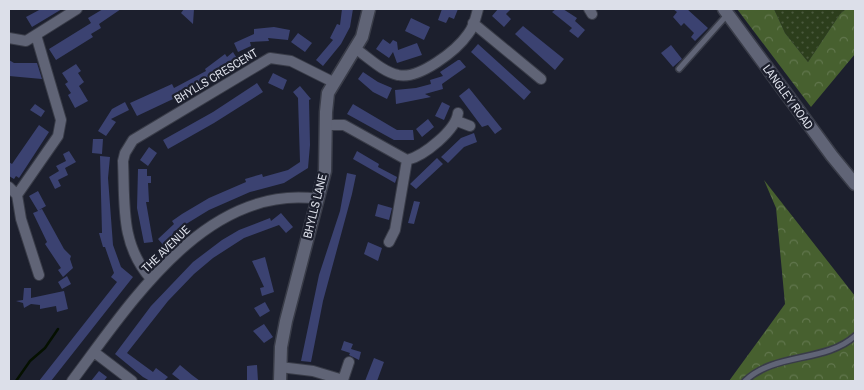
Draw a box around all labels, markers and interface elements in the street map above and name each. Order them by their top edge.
street label: BHYLLS CRESCENT [171,45,261,107]
street label: LANGLEY ROAD [759,61,817,133]
street label: BHYLLS LANE [299,172,331,240]
street label: THE AVENUE [138,222,194,276]

